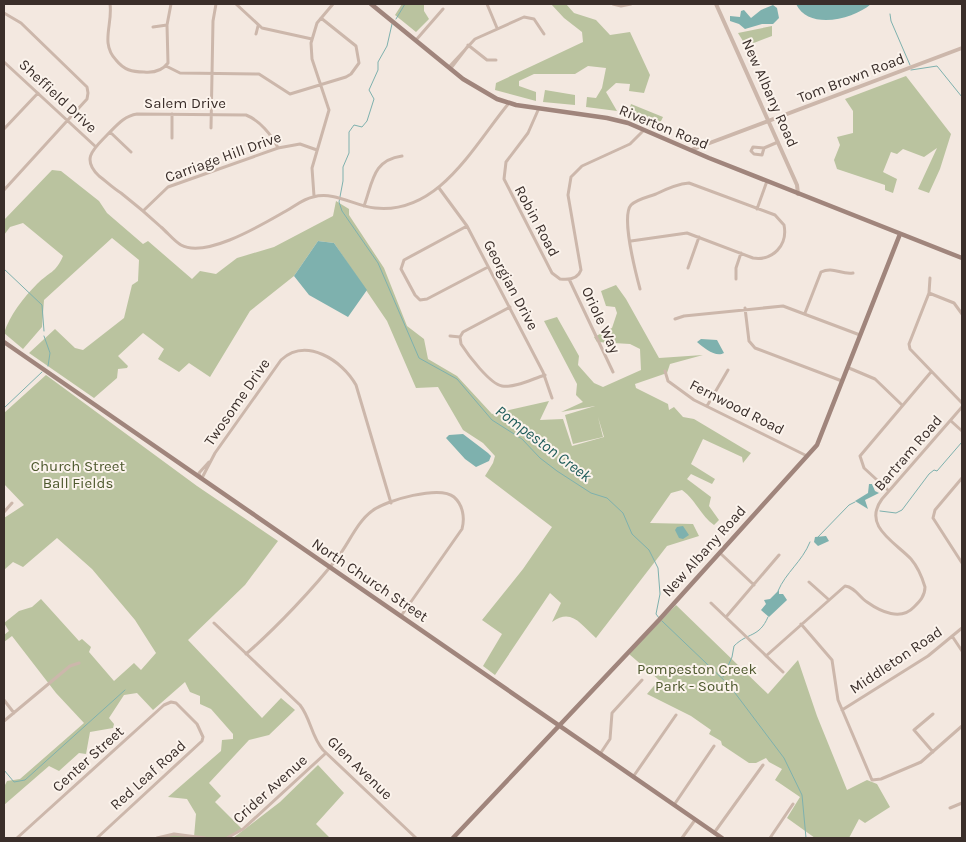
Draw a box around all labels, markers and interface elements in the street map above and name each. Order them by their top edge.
street label: New Albany Road [738,36,802,150]
street label: Tom Brown Road [795,49,907,107]
street label: Sheffield Drive [15,55,101,137]
street label: Salem Drive [144,94,226,112]
street label: Riverton Road [616,101,712,153]
street label: Carriage Hill Drive [162,128,284,186]
street label: Robin Road [511,182,563,260]
street label: Georgian Drive [480,237,542,333]
street label: Oriole Way [578,284,624,356]
street label: Twosome Drive [200,355,274,449]
street label: Fernwood Road [687,375,787,439]
water label: Pompeston Creek [492,401,596,486]
street label: Bartram Road [870,411,946,495]
park label: Church Street Ball Fields [31,457,125,492]
street label: New Albany Road [658,502,750,600]
street label: North Church Street [308,534,432,626]
street label: Middleton Road [846,622,946,698]
park label: Pompeston Creek Park - South [637,660,757,695]
street label: Center Street [49,722,128,796]
street label: Glen Avenue [324,733,396,803]
street label: Red Leaf Road [106,736,190,814]
street label: Crider Avenue [229,751,311,827]

